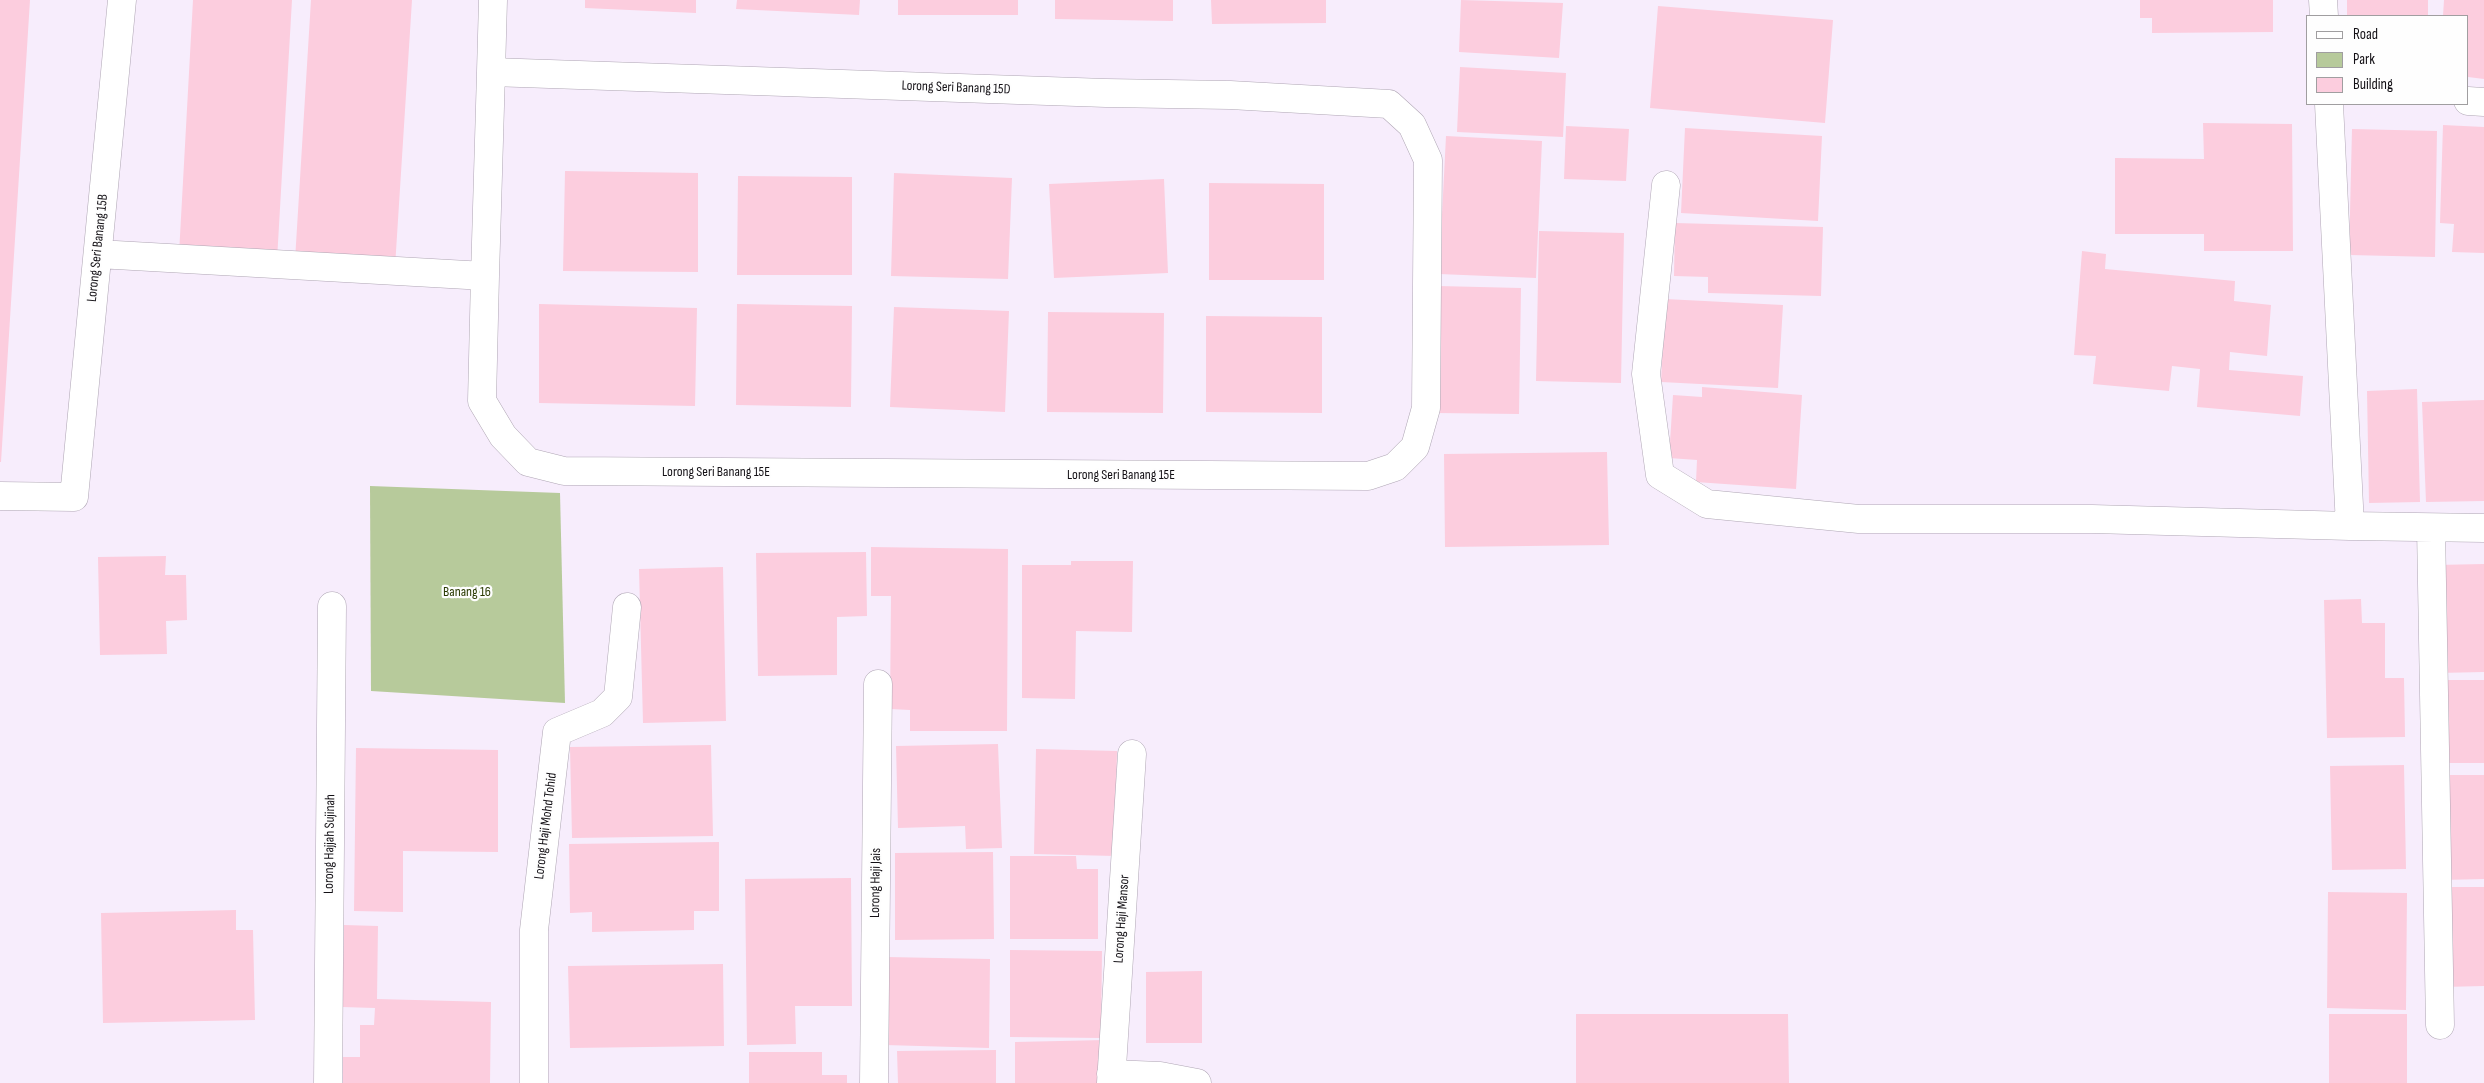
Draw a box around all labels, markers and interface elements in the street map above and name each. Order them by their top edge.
legend [2306,15,2469,105]
text: Road [2353,25,2378,44]
text: Park [2353,50,2375,69]
text: Building [2353,75,2393,94]
street label: Lorong Seri Banang 15D [901,78,1011,98]
street label: Lorong Seri Banang 15B [84,193,112,303]
street label: Lorong Seri Banang 15E [662,464,770,480]
street label: Lorong Seri Banang 15E [1067,467,1175,483]
park label: Banang 16 [443,584,491,600]
street label: Lorong Haji Mohd Tohid [531,772,561,880]
street label: Lorong Hajjah Sujinah [321,794,339,894]
street label: Lorong Haji Jais [867,848,885,918]
street label: Lorong Haji Mansor [1111,874,1133,964]

